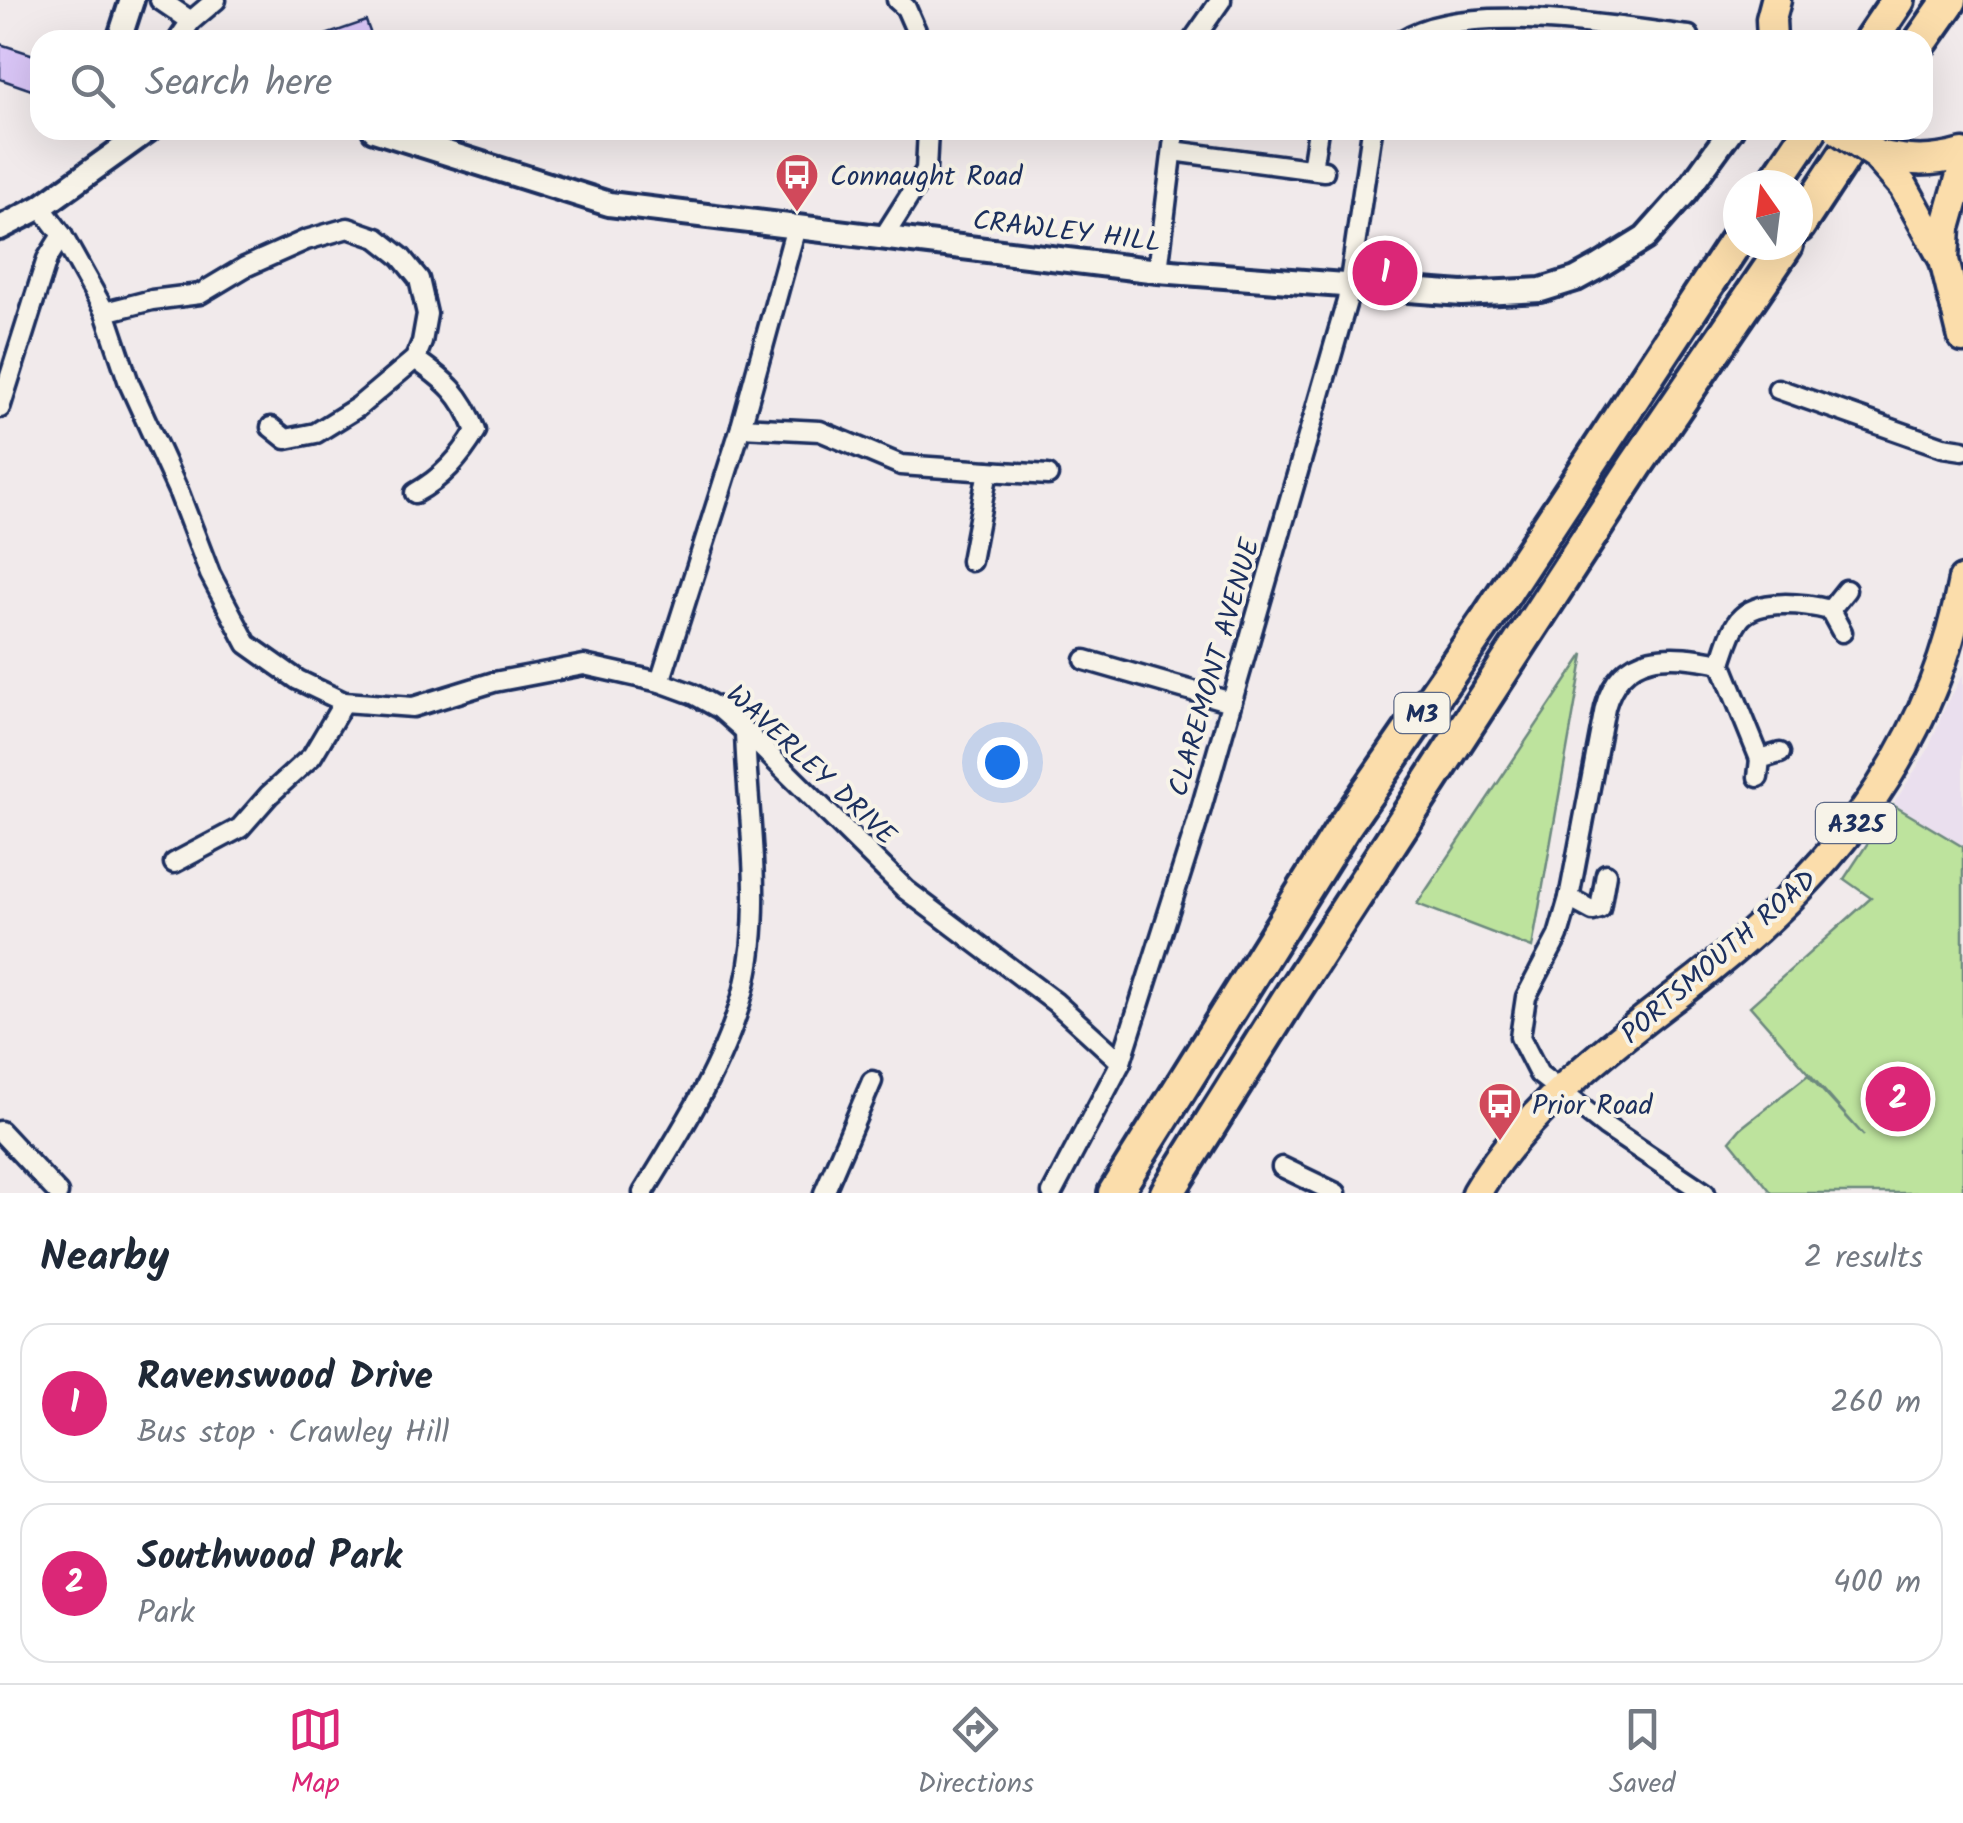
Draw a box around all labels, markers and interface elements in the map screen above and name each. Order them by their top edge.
search box [30,30,1933,140]
text: Search here [145,55,332,115]
icon: search [65,58,120,113]
bus stop icon: Connaught Road [774,152,820,213]
place label: Connaught Road [830,155,1023,200]
north arrow [1723,170,1813,260]
street label: CRAWLEY HILL [970,199,1163,266]
pin: 1 [1352,236,1418,310]
street label: CLAREMONT AVENUE [1157,533,1274,802]
street label: WAVERLEY DRIVE [715,674,907,858]
road number: M3 [1394,693,1450,733]
your location [977,737,1028,788]
road number: A325 [1816,803,1896,843]
street label: PORTSMOUTH ROAD [1611,860,1828,1056]
pin: 2 [1866,1062,1930,1136]
bus stop icon: Prior Road [1477,1081,1523,1142]
place label: Prior Road [1532,1084,1653,1129]
text: Nearby [40,1225,169,1292]
text: 2 results [1804,1233,1923,1284]
text: Ravenswood Drive [137,1348,433,1408]
text: 1 [70,1378,79,1429]
text: 260 m [1830,1378,1921,1429]
text: Bus stop · Crawley Hill [137,1408,449,1459]
text: Southwood Park [137,1528,402,1588]
text: 2 [65,1558,84,1609]
text: 400 m [1833,1558,1921,1609]
text: Park [137,1588,195,1639]
tab: Map [288,1702,343,1807]
tab: Directions [918,1702,1034,1807]
tab: Saved [1609,1702,1675,1807]

